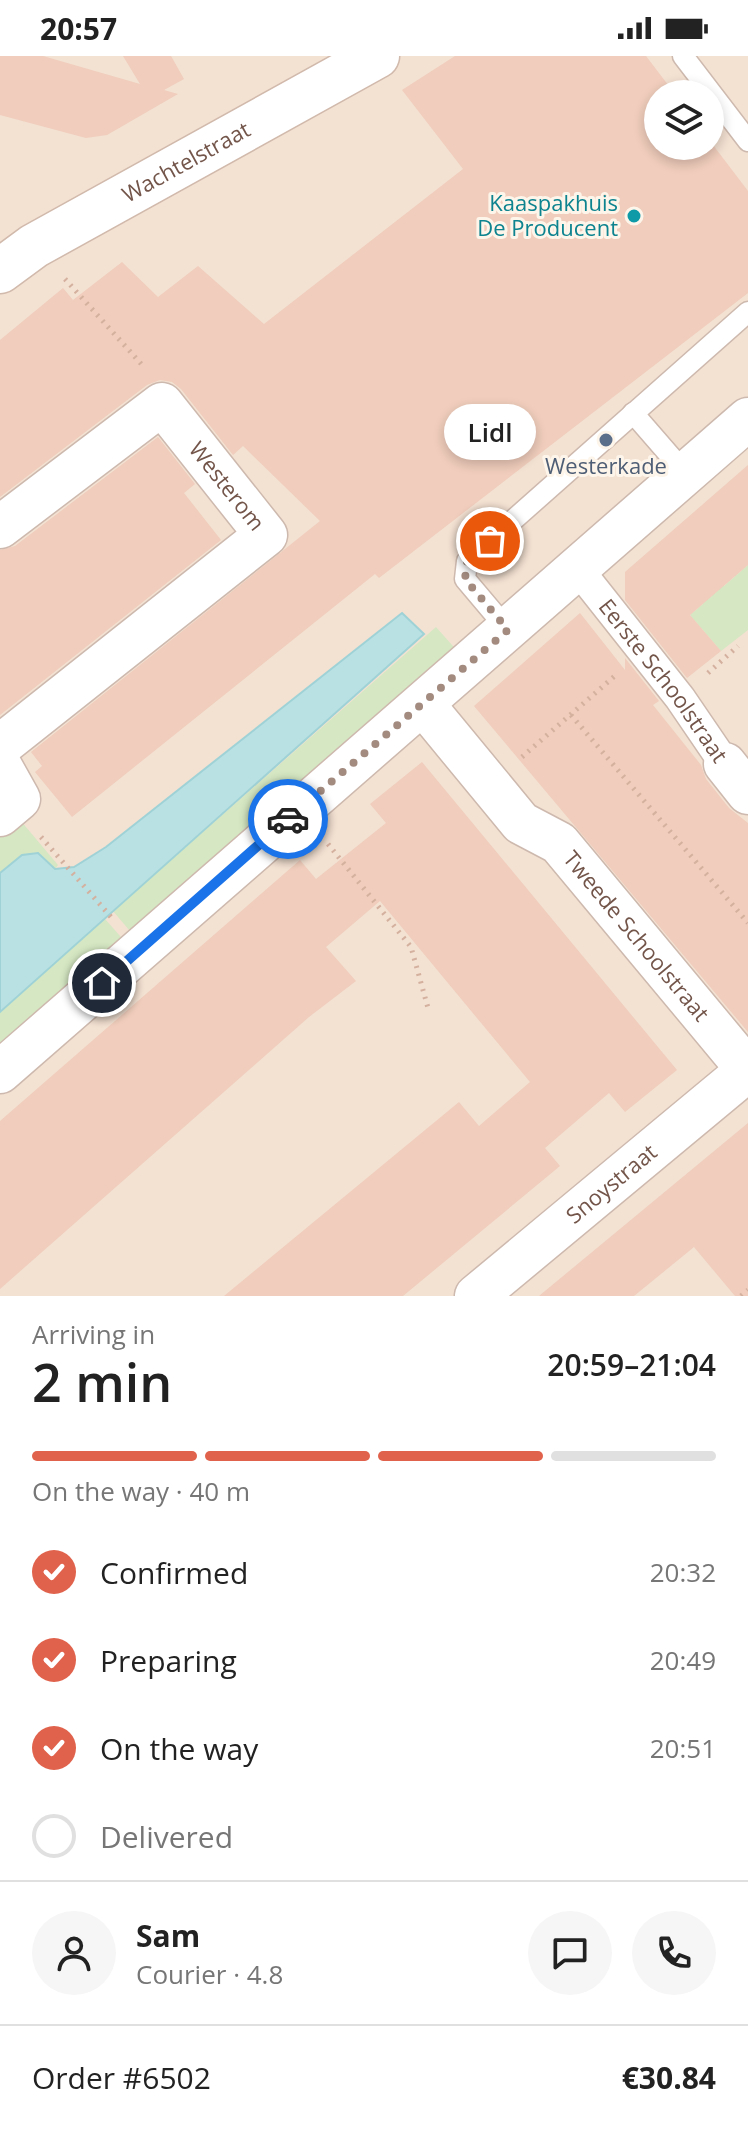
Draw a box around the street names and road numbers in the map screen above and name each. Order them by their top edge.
street label: Wachtelstraat [116,113,255,208]
street label: Westerom [183,434,273,536]
street label: Eerste Schoolstraat [593,592,736,768]
street label: Tweede Schoolstraat [557,844,717,1027]
street label: Snoystraat [559,1136,663,1229]

